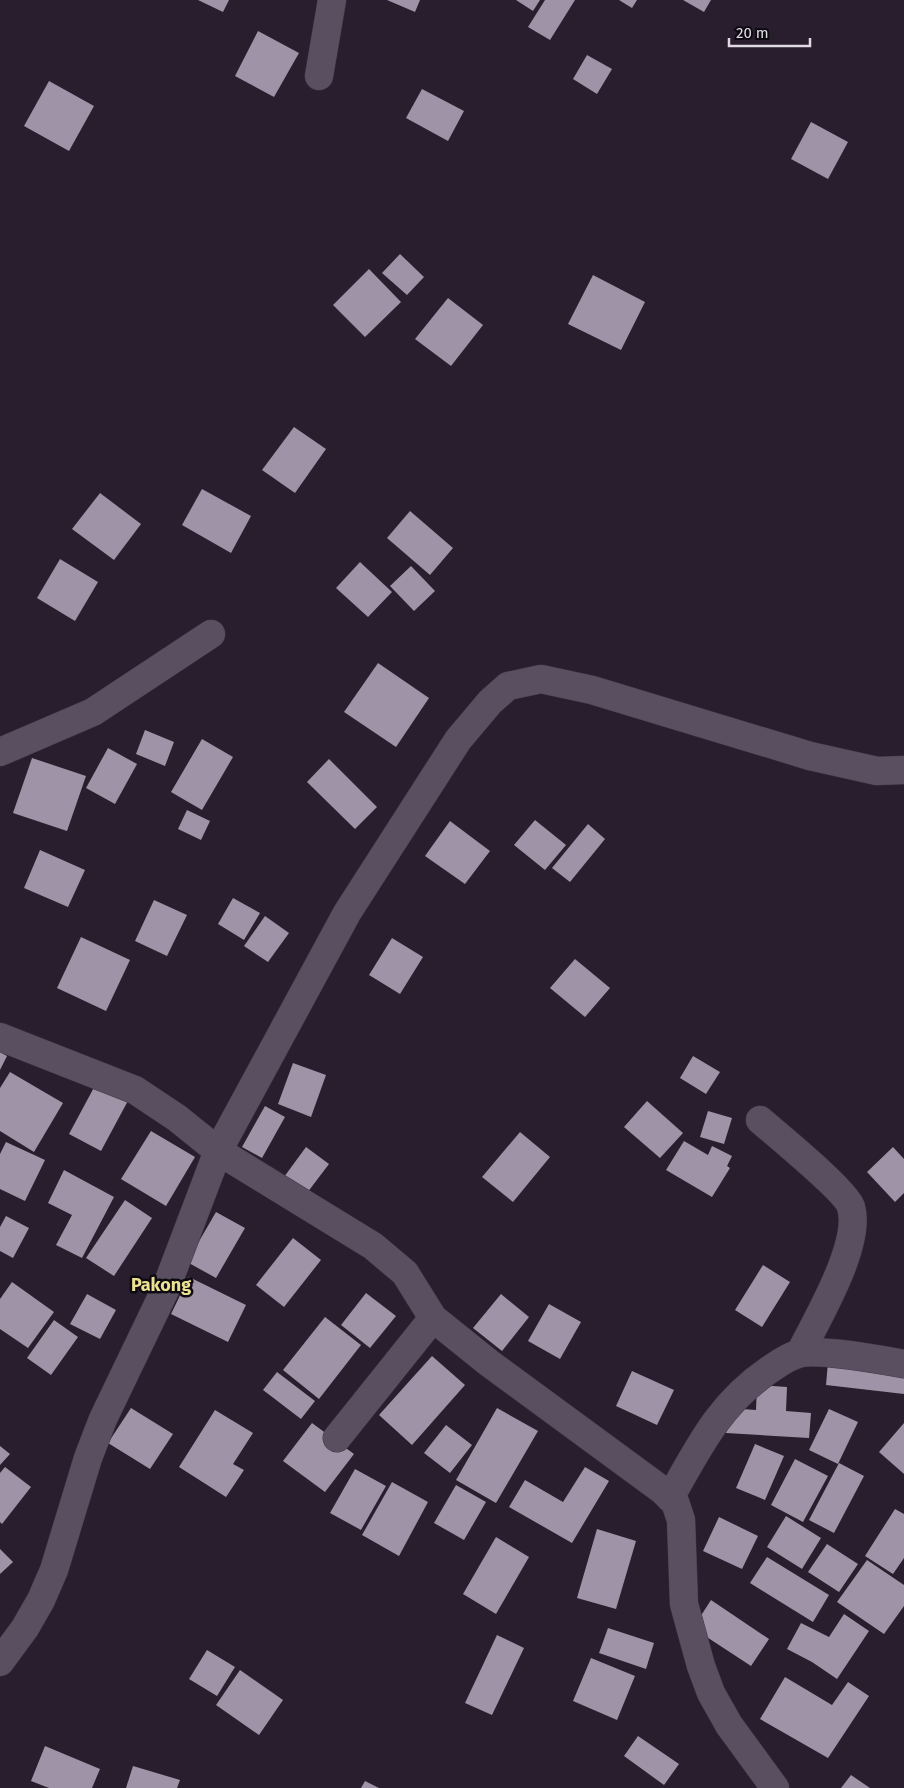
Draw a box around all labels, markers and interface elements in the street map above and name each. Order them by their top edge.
scale bar [729,15,810,47]
text: 20 m [736,24,769,42]
district label: Pakong [131,1274,191,1296]

